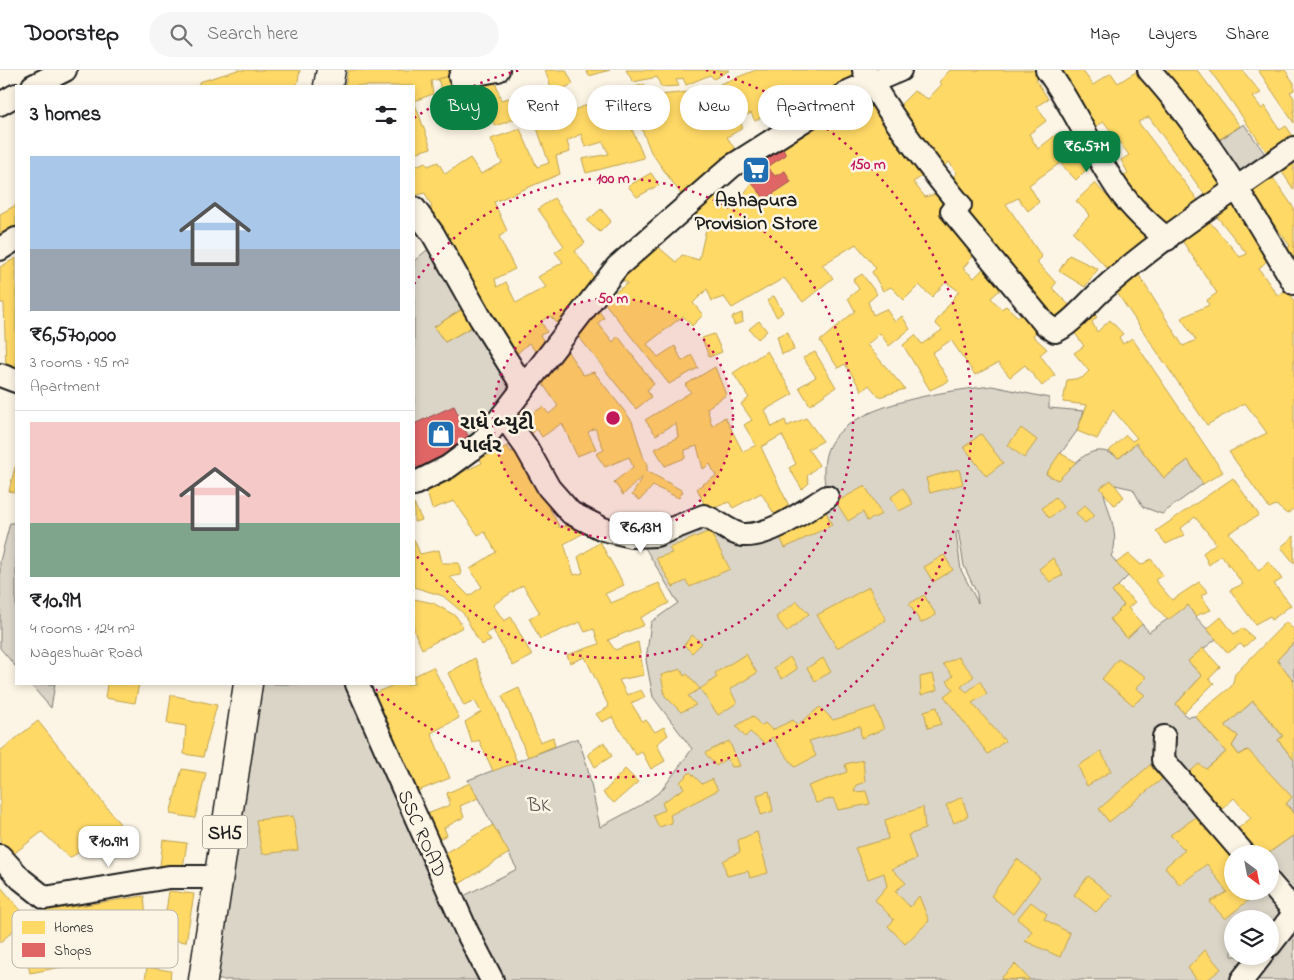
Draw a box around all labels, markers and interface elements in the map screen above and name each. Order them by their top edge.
search box [149,12,499,57]
text: Doorstep [25,17,119,52]
icon: search [167,21,195,49]
text: Search here [207,21,298,48]
text: Map [1090,22,1120,48]
text: Layers [1148,22,1198,48]
text: Share [1226,22,1269,48]
chip: Buy [430,85,498,130]
chip: Rent [508,85,577,130]
chip: Filters [587,85,670,130]
chip: New [680,85,748,130]
chip: Apartment [758,85,873,130]
text: 3 homes [30,100,101,130]
icon: filters [372,101,400,129]
pin: ₹6.57M [1046,131,1128,173]
text: ₹6.57M [1064,135,1110,159]
text: 150 m [850,154,886,176]
supermarket icon: Ashapura Provision Store [741,155,771,185]
text: 100 m [596,168,630,190]
place label: Ashapura Provision Store [695,187,818,239]
icon: home [170,189,260,279]
text: 50 m [598,288,629,310]
text: ₹6,570,000 [30,321,116,351]
text: 3 rooms · 95 m² [30,351,129,375]
text: Apartment [30,375,100,399]
centre of rings [604,409,622,427]
place label: રાધે બ્યુટી પાર્લર [460,410,534,462]
shop icon: રાધે બ્યુટી પાર્લર [426,419,456,449]
icon: home [170,454,260,544]
pin: ₹6.13M [600,512,682,554]
text: ₹6.13M [620,516,662,540]
text: ₹10.9M [30,587,82,617]
text: 4 rooms · 124 m² [30,617,135,641]
text: Nageshwar Road [30,641,142,665]
street label: SSC ROAD [389,786,453,882]
park label: BK [526,792,551,821]
road number: SH5 [202,816,248,849]
pin: ₹10.9M [68,826,150,868]
text: ₹10.9M [89,830,129,854]
north arrow [1224,845,1279,900]
map controls [1224,845,1279,965]
legend [12,910,178,968]
button: layers [1224,910,1279,965]
text: Homes [54,918,94,939]
text: Shops [54,941,92,962]

